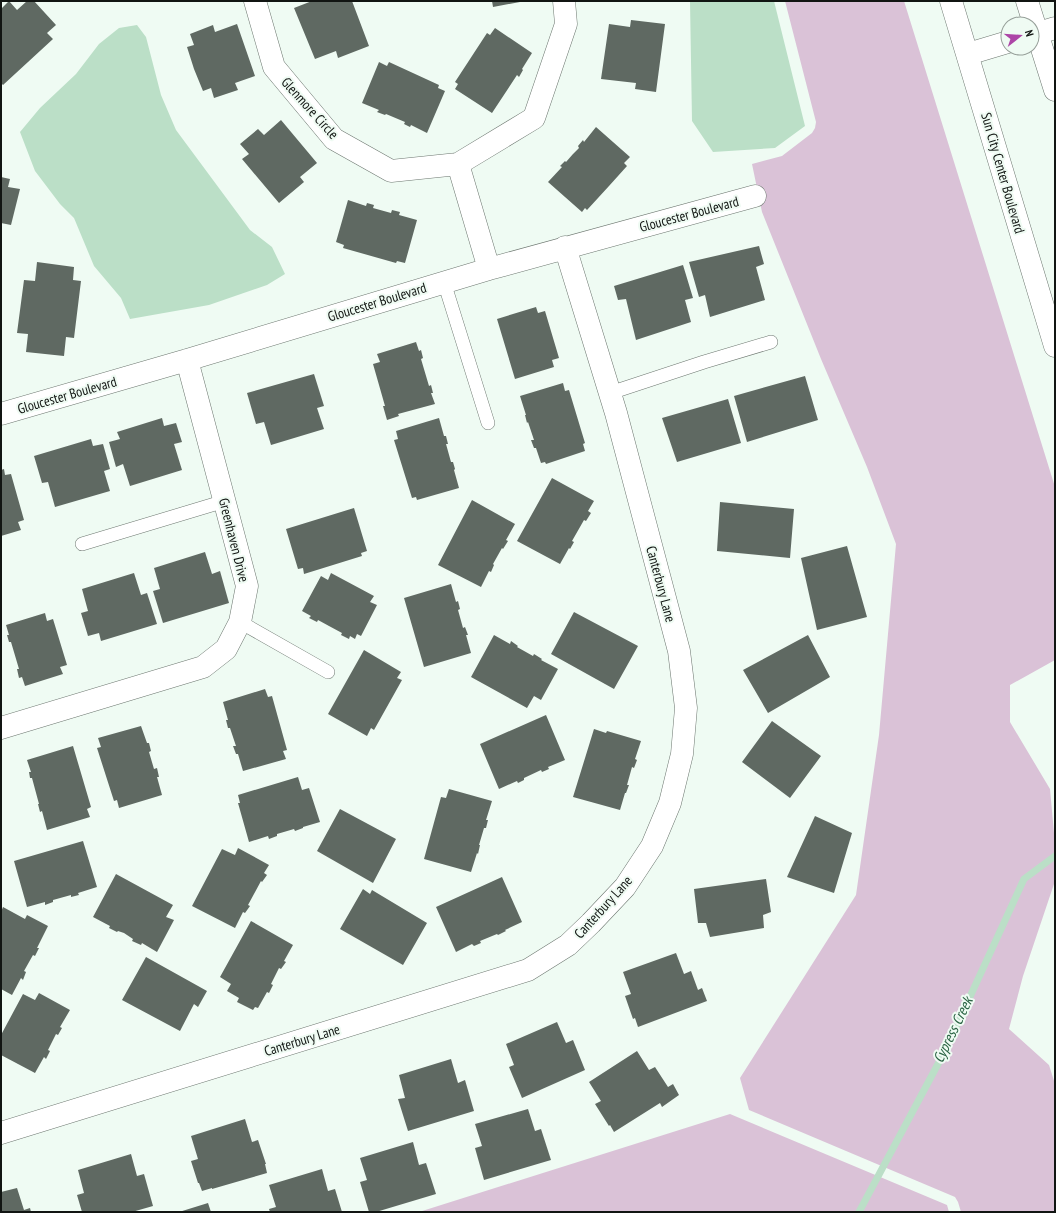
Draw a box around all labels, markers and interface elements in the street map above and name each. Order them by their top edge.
north arrow [1000,16,1040,56]
text: N [1022,28,1037,38]
street label: Glenmore Circle [278,73,343,143]
street label: Sun City Center Boulevard [977,110,1029,236]
street label: Gloucester Boulevard [637,192,741,236]
street label: Gloucester Boulevard [325,278,429,326]
street label: Gloucester Boulevard [15,372,119,418]
street label: Greenhaven Drive [215,496,253,584]
street label: Canterbury Lane [642,544,680,624]
street label: Canterbury Lane [570,872,636,942]
water label: Cypress Creek [928,992,978,1066]
street label: Canterbury Lane [262,1020,342,1060]

